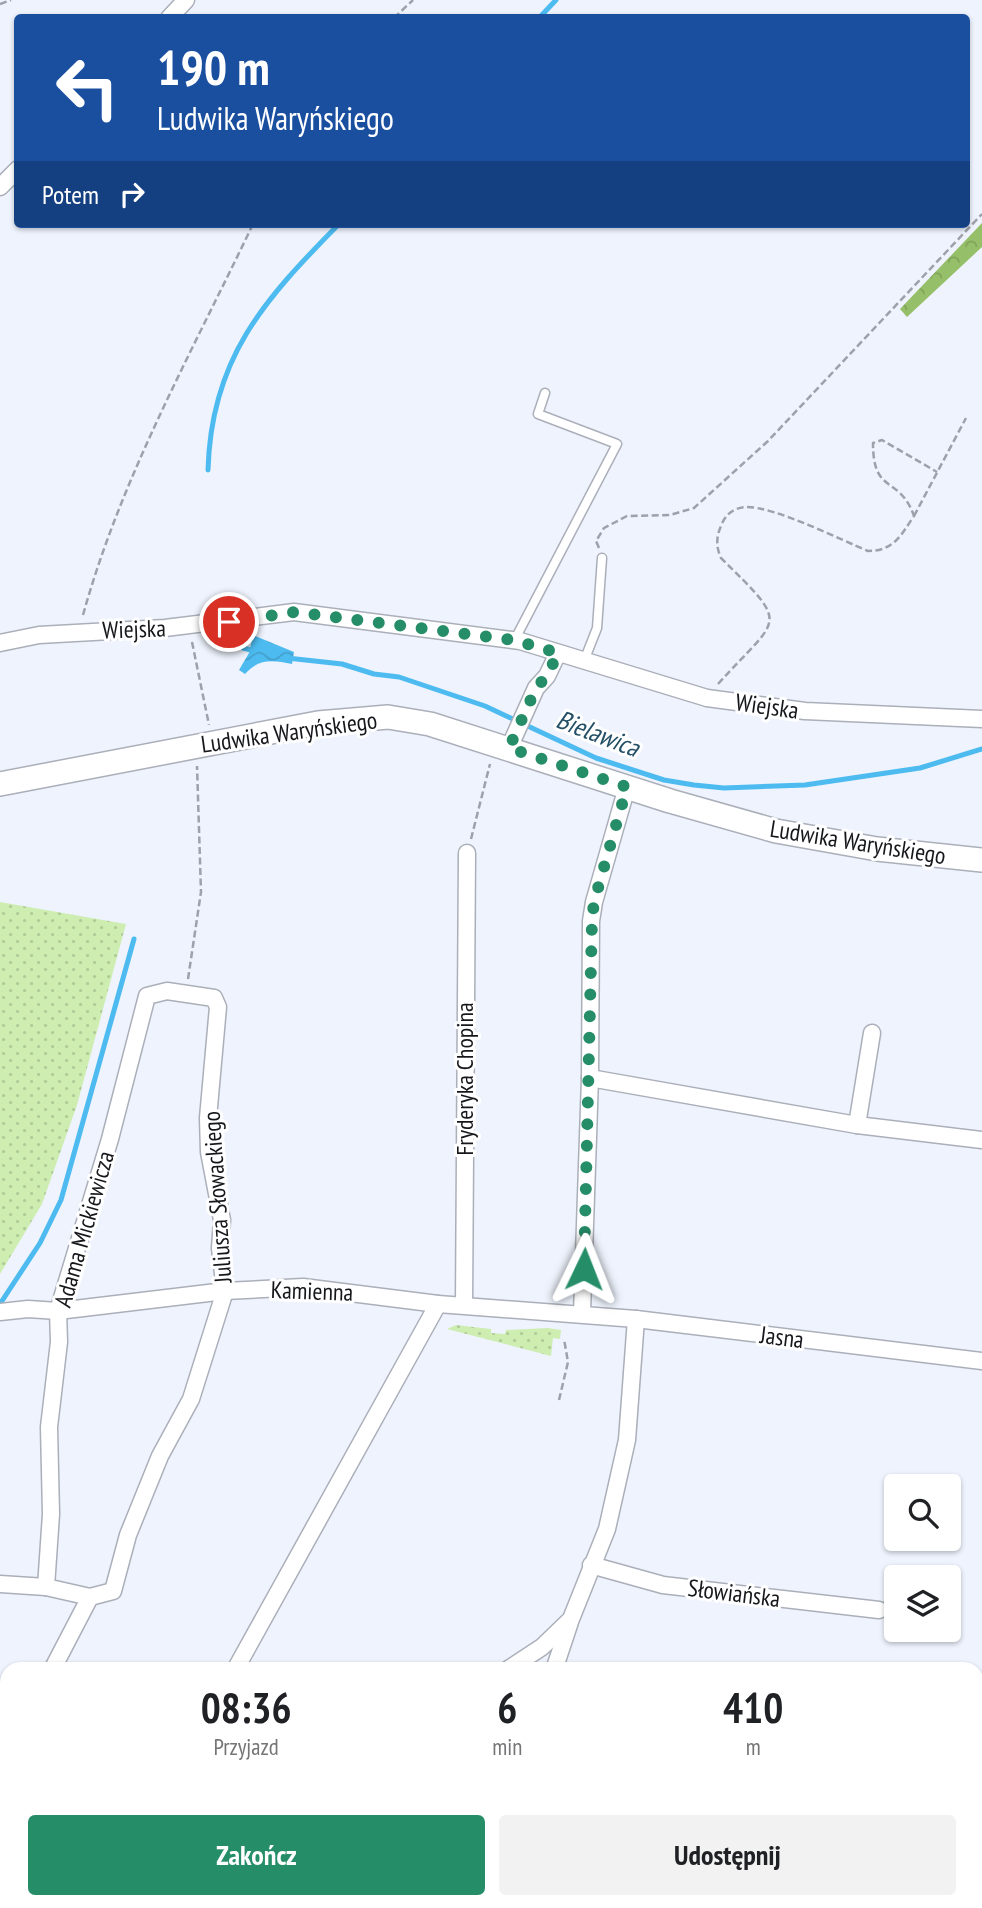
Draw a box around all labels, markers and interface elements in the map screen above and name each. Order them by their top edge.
text: 190 m [157,35,270,99]
icon: left [42,42,133,133]
text: Ludwika Waryńskiego [157,97,394,139]
icon: right [113,175,151,213]
text: Potem [42,178,99,211]
pin [199,592,259,652]
icon: arrive [210,603,248,641]
street label: Wiejska [102,612,166,646]
street label: Wiejska [733,686,801,726]
water label: Bielawica [552,702,645,764]
street label: Ludwika Waryńskiego [199,704,379,760]
street label: Ludwika Waryńskiego [768,813,948,871]
street label: Fryderyka Chopina [449,1002,480,1156]
street label: Juliusza Słowackiego [196,1110,239,1285]
street label: Adama Mickiewicza [47,1147,121,1311]
position arrow [547,1232,621,1306]
street label: Kamienna [270,1274,354,1308]
street label: Jasna [757,1319,806,1355]
map controls [884,1474,961,1642]
button: search [884,1474,961,1551]
button: layers [884,1565,961,1642]
street label: Słowiańska [686,1572,782,1614]
text: 08:36 [201,1680,292,1735]
text: 6 [497,1680,517,1735]
text: 410 [723,1680,783,1735]
text: Przyjazd [214,1732,279,1761]
text: min [492,1732,522,1761]
text: m [746,1732,761,1761]
button: Zakończ [28,1815,485,1895]
button: Udostępnij [499,1815,956,1895]

